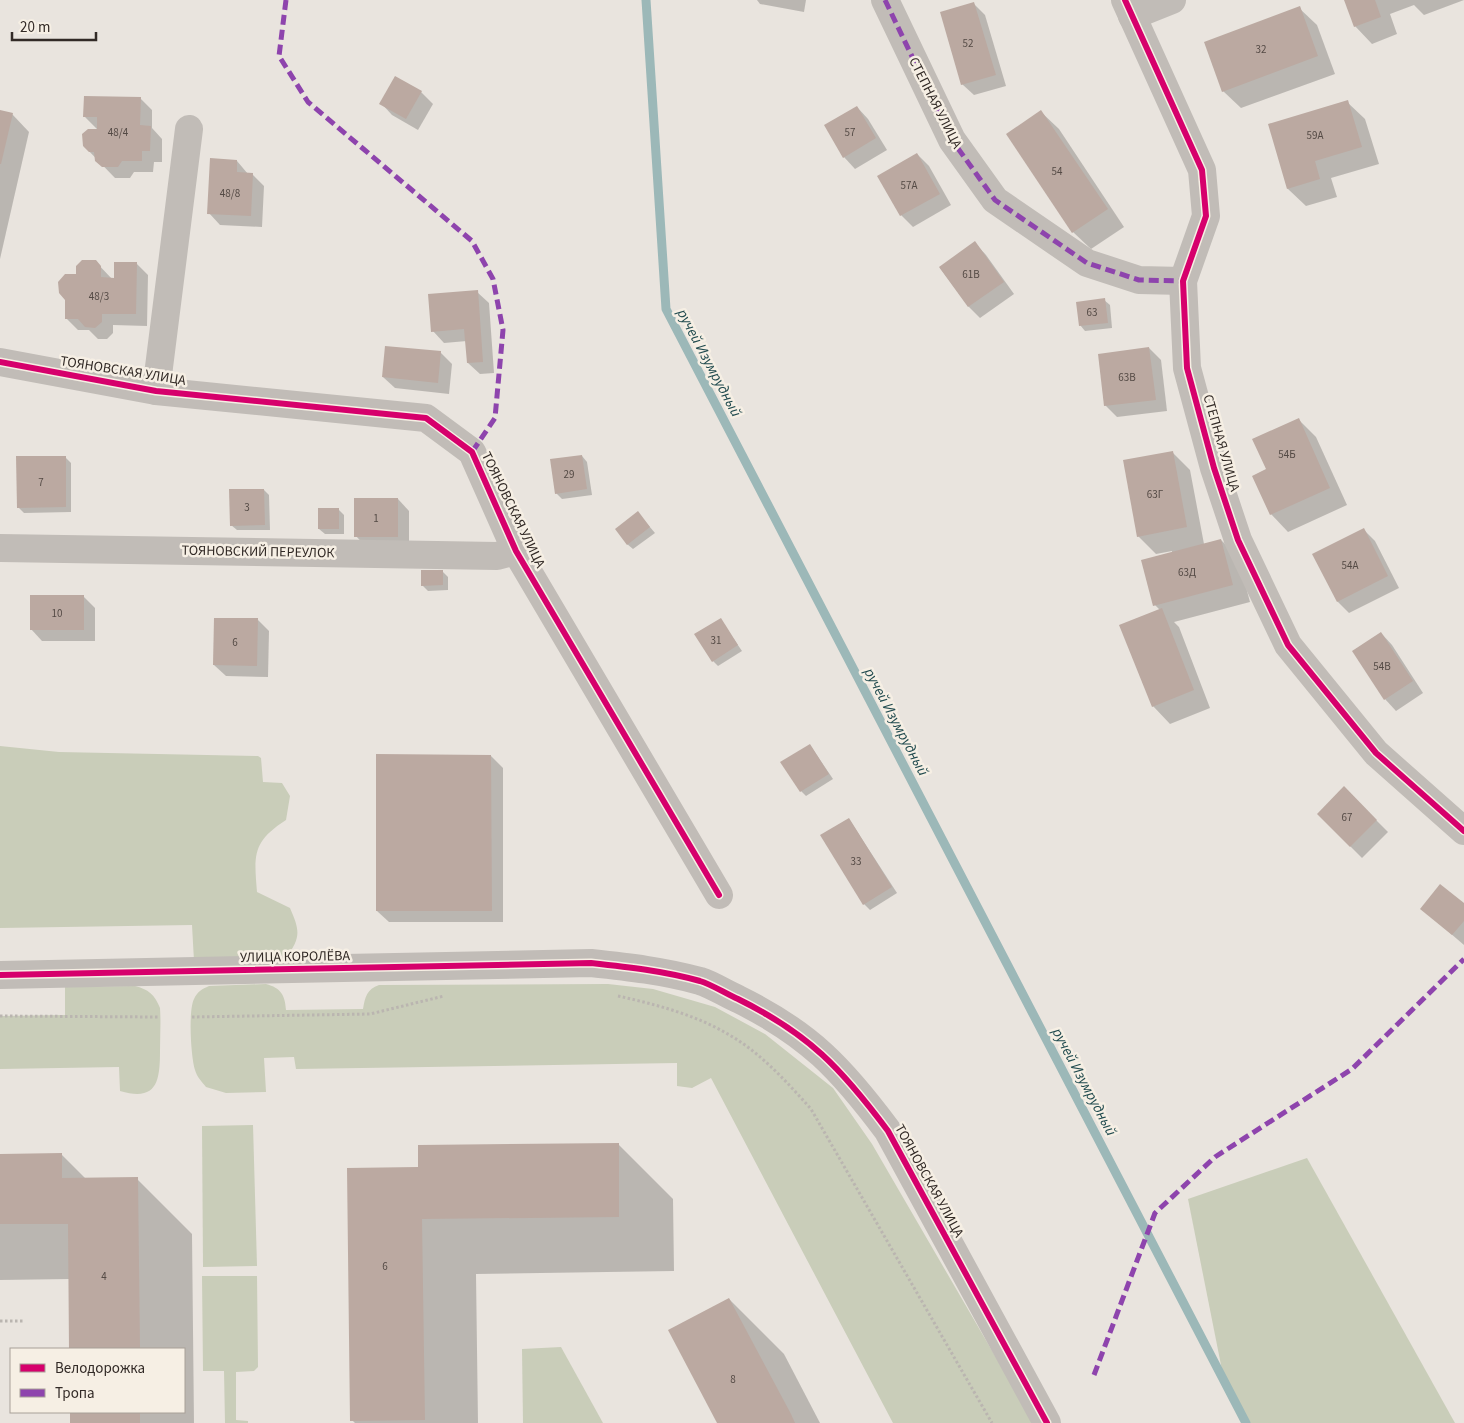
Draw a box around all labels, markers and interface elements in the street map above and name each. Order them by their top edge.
scale bar [12,10,96,42]
text: 20 m [20,17,50,38]
house number: 52 [963,36,973,51]
house number: 32 [1256,42,1266,57]
street label: СТЕПНАЯ УЛИЦА [903,54,967,153]
house number: 48/4 [108,125,129,140]
house number: 57 [845,125,855,140]
house number: 59А [1307,128,1323,143]
house number: 54 [1052,164,1063,179]
house number: 57А [901,178,917,193]
house number: 48/8 [220,186,241,201]
house number: 61В [962,267,980,282]
house number: 48/3 [89,289,109,304]
water label: ручей Изумрудный [671,304,746,421]
house number: 63 [1087,305,1097,320]
street label: ТОЯНОВСКАЯ УЛИЦА [59,351,188,391]
house number: 63В [1118,370,1136,385]
street label: СТЕПНАЯ УЛИЦА [1198,392,1245,494]
house number: 54Б [1278,447,1296,462]
street label: ТОЯНОВСКАЯ УЛИЦА [476,449,550,572]
house number: 29 [564,467,574,482]
house number: 7 [38,475,44,490]
house number: 63Г [1147,487,1164,502]
house number: 3 [244,500,250,515]
house number: 1 [373,511,379,526]
street label: ТОЯНОВСКИЙ ПЕРЕУЛОК [181,541,335,563]
house number: 54А [1342,558,1358,573]
house number: 63Д [1178,565,1196,580]
house number: 10 [52,606,62,621]
house number: 31 [711,633,721,648]
house number: 6 [232,635,238,650]
house number: 54В [1373,659,1391,674]
water label: ручей Изумрудный [858,663,933,780]
house number: 67 [1342,810,1352,825]
house number: 33 [851,854,861,869]
street label: УЛИЦА КОРОЛЁВА [240,946,351,968]
water label: ручей Изумрудный [1046,1023,1121,1140]
street label: ТОЯНОВСКАЯ УЛИЦА [889,1121,969,1242]
house number: 6 [382,1259,388,1274]
house number: 4 [101,1269,107,1284]
legend [10,1348,185,1413]
text: Велодорожка [55,1358,145,1379]
house number: 8 [730,1372,736,1387]
text: Тропа [55,1383,95,1404]

